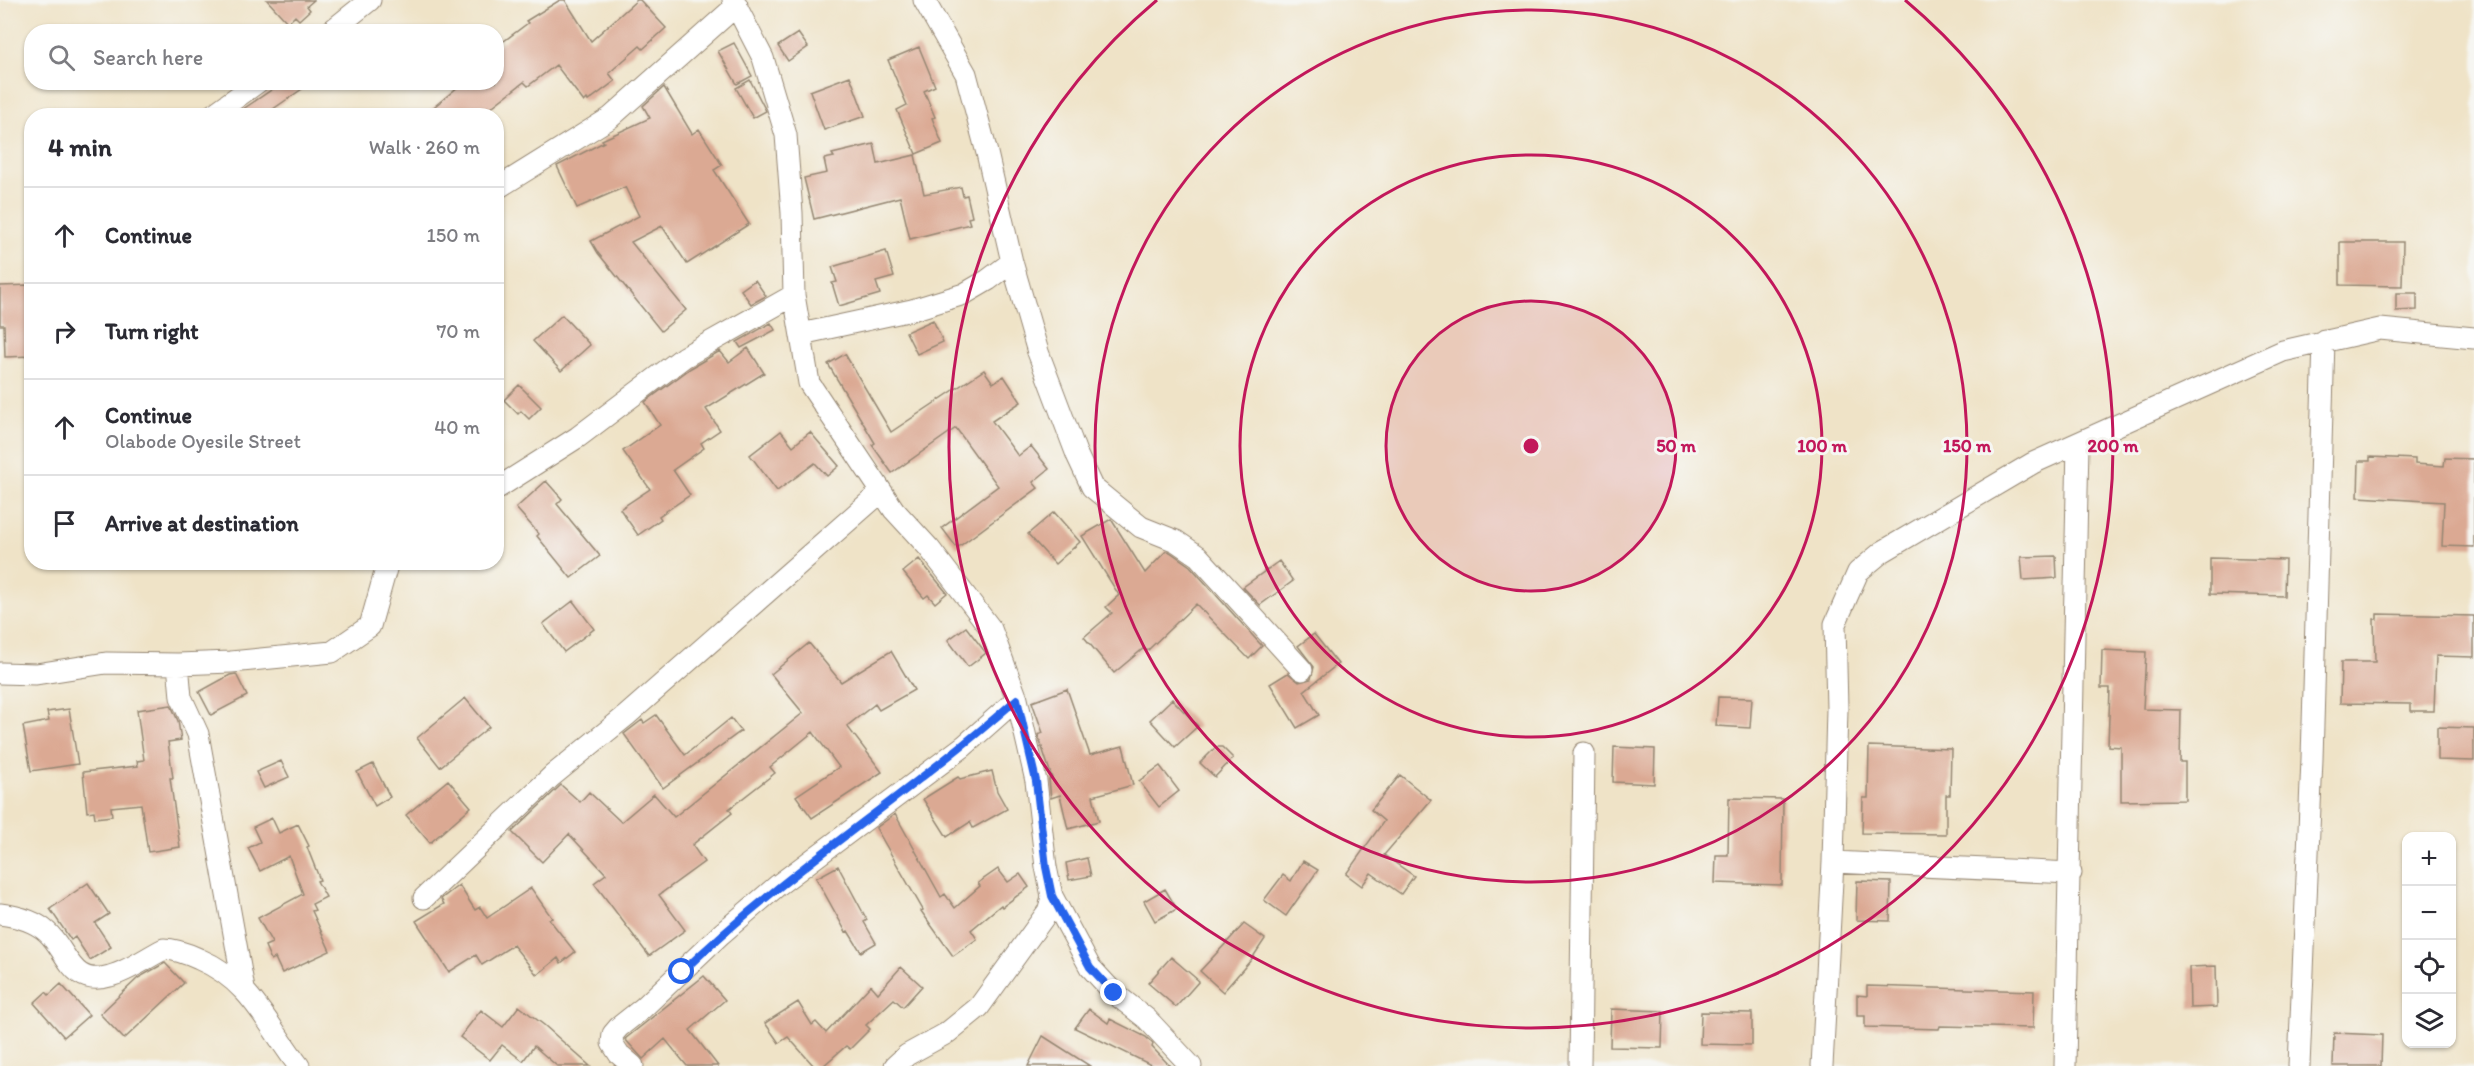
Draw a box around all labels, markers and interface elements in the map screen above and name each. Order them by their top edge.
search box [24,24,504,90]
icon: search [45,41,78,74]
text: Search here [93,44,203,71]
text: 4 min [48,131,112,163]
text: Walk · 260 m [369,135,480,159]
icon: ahead [48,219,81,252]
text: Continue [105,222,192,249]
text: 150 m [427,223,480,247]
icon: right [48,315,81,348]
text: Turn right [105,318,199,345]
text: 70 m [436,319,480,343]
text: Continue [105,402,192,429]
icon: ahead [48,411,81,444]
text: 40 m [434,415,480,439]
text: Olabode Oyesile Street [105,429,301,453]
text: 50 m [1656,435,1697,457]
text: 100 m [1797,435,1848,457]
text: 150 m [1943,435,1992,457]
text: 200 m [2088,435,2139,457]
centre of rings [1521,436,1541,456]
icon: arrive [48,507,81,540]
text: Arrive at destination [105,510,299,537]
map controls [2402,832,2456,1048]
button: + [2402,832,2456,886]
button: − [2402,886,2456,940]
button: locate [2402,940,2456,994]
route start [668,958,694,984]
route end [1100,979,1126,1005]
button: layers [2402,994,2456,1048]

